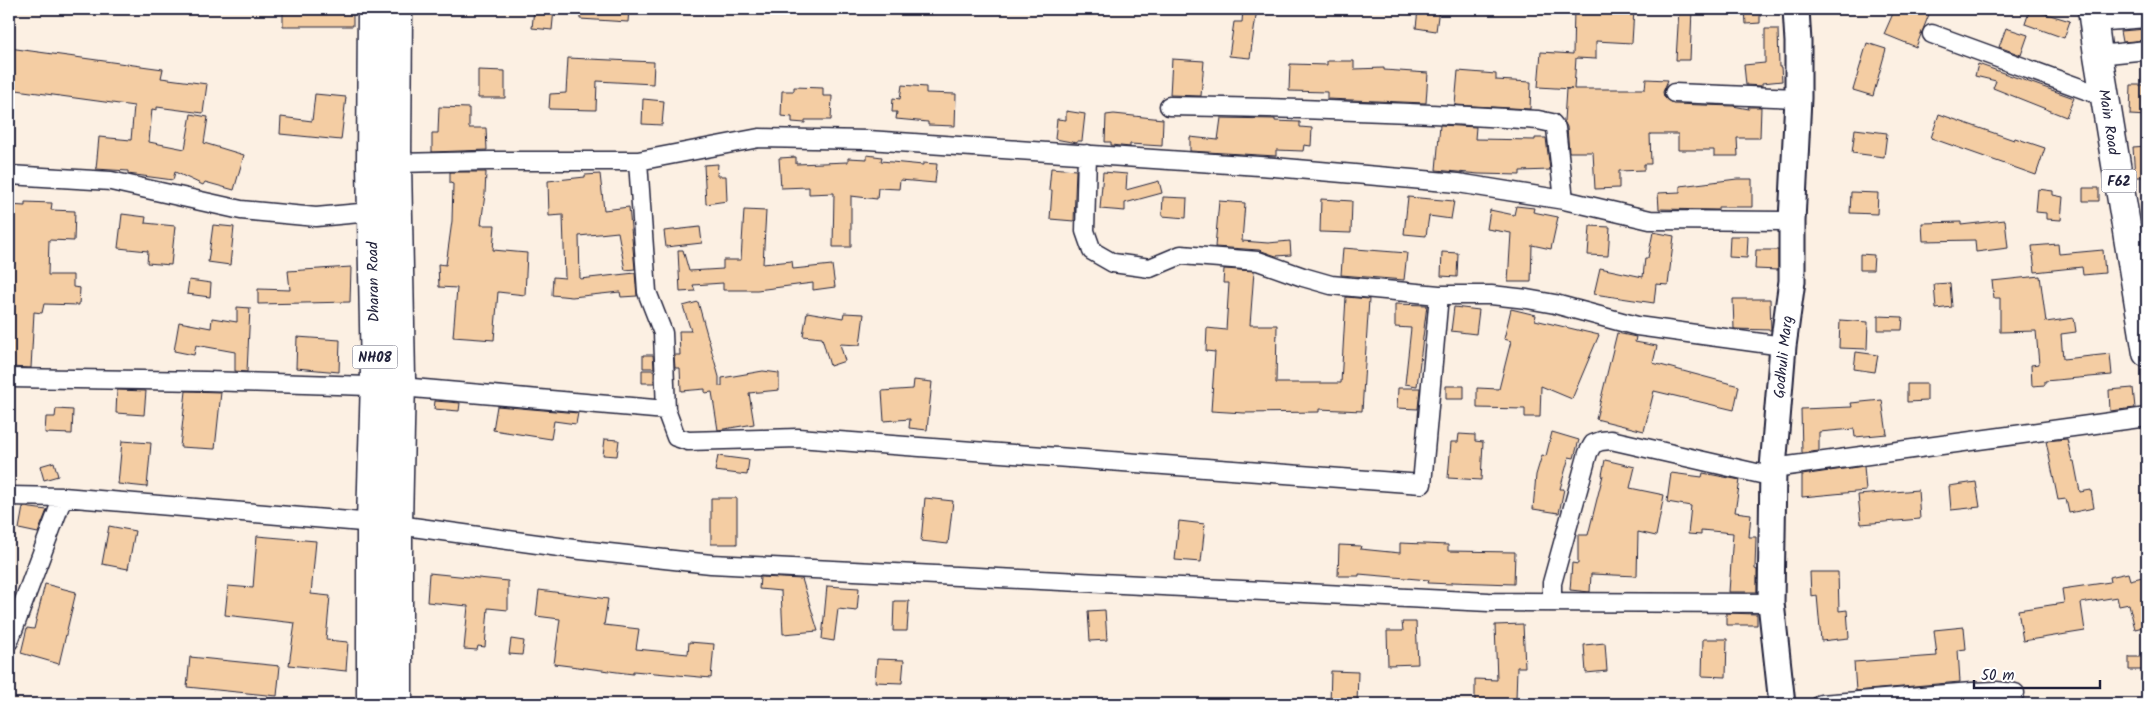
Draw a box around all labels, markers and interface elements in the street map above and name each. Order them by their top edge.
street label: Main Road [2091,87,2125,157]
road number: F62 [2102,170,2136,192]
street label: Dharan Road [361,241,387,323]
street label: Godhuli Marg [1768,315,1800,400]
road number: NH08 [352,346,398,368]
scale bar [1974,658,2100,690]
text: 50 m [1981,664,2015,688]

